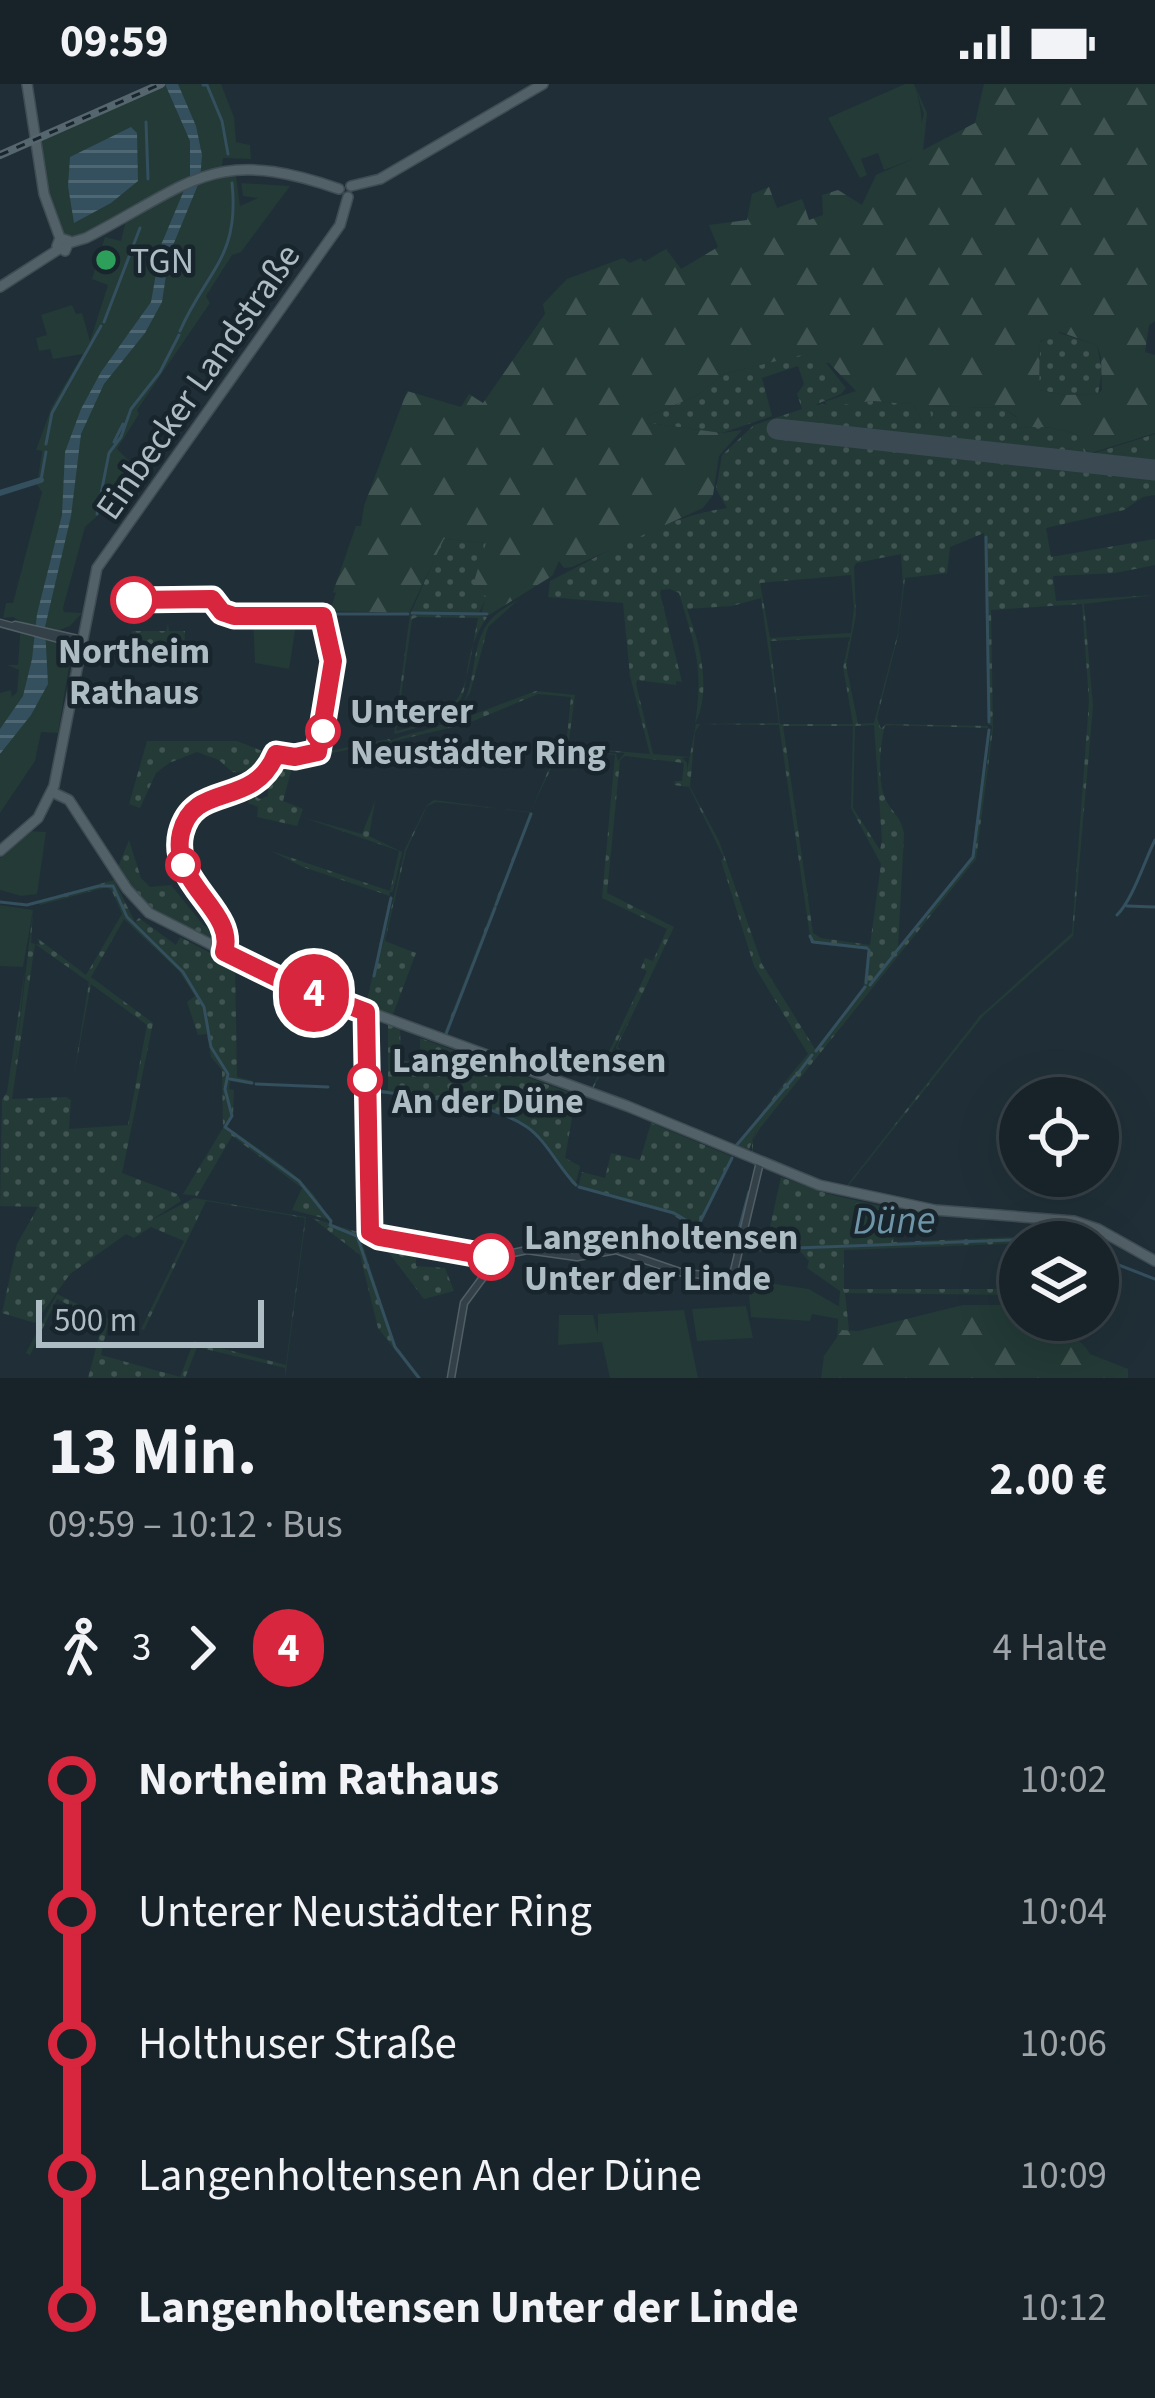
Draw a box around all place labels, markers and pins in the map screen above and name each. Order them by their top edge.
place label: TGN [130,236,194,287]
marker: TGN [93,247,119,273]
marker: Northeim Rathaus [112,578,156,622]
place label: Northeim Rathaus [58,626,210,718]
place label: Unterer Neustädter Ring [350,686,606,778]
marker: Unterer Neustädter Ring [307,715,339,747]
unlabelled marker [167,849,199,881]
place label: Langenholtensen An der Düne [391,1035,666,1127]
marker: Langenholtensen An der Düne [349,1064,381,1096]
place label: Langenholtensen Unter der Linde [524,1212,798,1304]
marker: Langenholtensen Unter der Linde [469,1235,513,1279]

